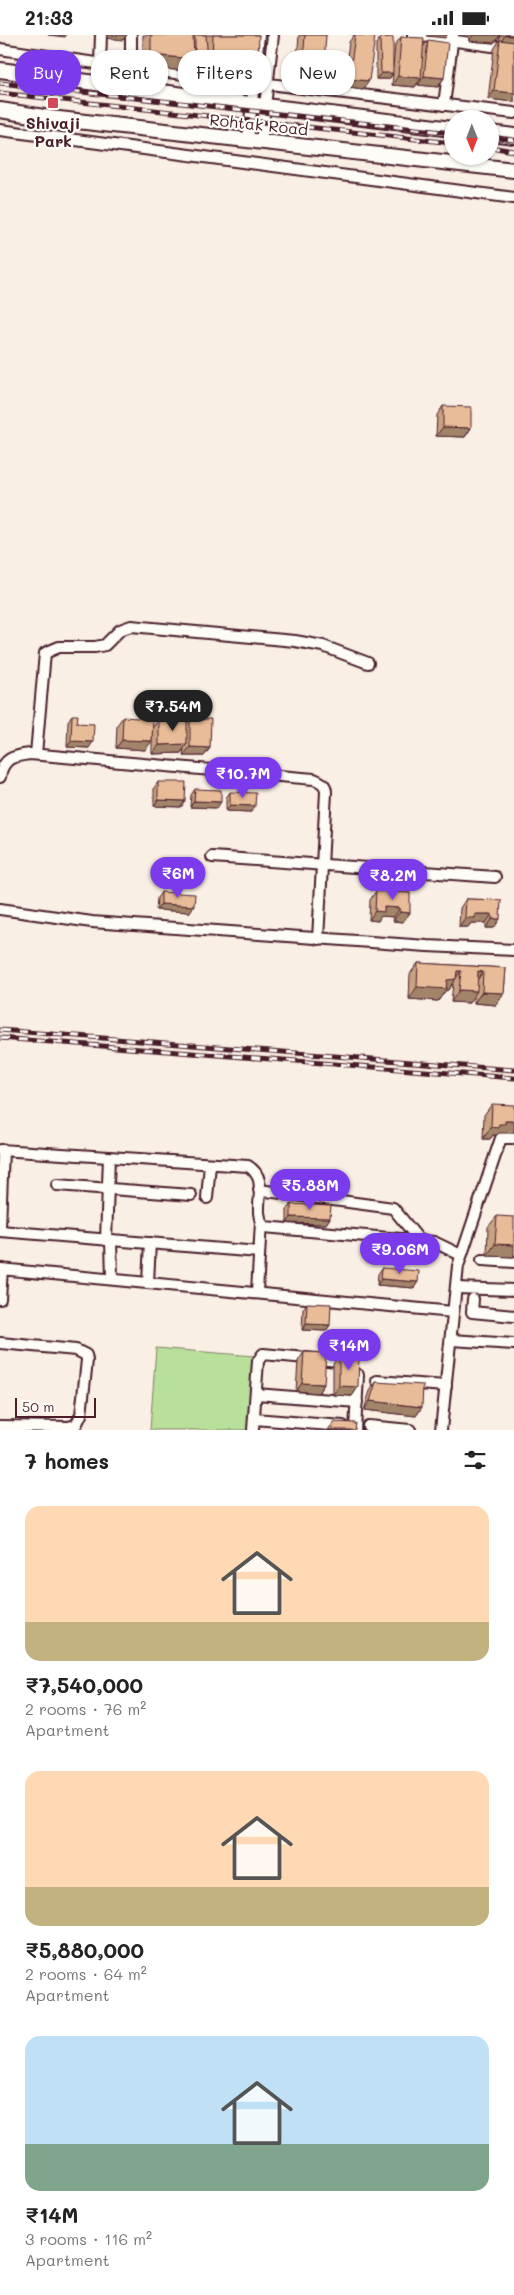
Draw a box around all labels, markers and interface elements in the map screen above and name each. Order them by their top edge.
text: 21:33 [25,5,73,30]
chip: Buy [15,50,81,95]
chip: Rent [91,50,168,95]
chip: Filters [178,50,271,95]
chip: New [281,50,355,95]
marker: Shivaji Park [46,96,60,110]
street label: Rohtak Road [209,108,309,140]
north arrow [444,110,499,165]
map controls [444,110,499,165]
place label: Shivaji Park [26,112,80,151]
pin: ₹7.54M [132,689,214,732]
text: ₹7.54M [145,695,201,716]
pin: ₹10.7M [202,757,284,799]
text: ₹10.7M [216,762,270,783]
pin: ₹6M [154,857,202,899]
pin: ₹8.2M [358,859,428,901]
text: ₹6M [161,862,195,883]
text: ₹8.2M [369,864,417,885]
pin: ₹5.88M [269,1169,351,1211]
text: ₹5.88M [281,1174,339,1195]
pin: ₹9.06M [359,1233,441,1275]
text: ₹9.06M [371,1238,429,1259]
pin: ₹14M [319,1329,379,1371]
text: ₹14M [329,1334,369,1355]
scale bar [15,1395,96,1418]
text: 50 m [22,1397,54,1416]
icon: filters [461,1446,489,1474]
text: 7 homes [25,1447,109,1474]
icon: home [212,1538,302,1628]
text: ₹7,540,000 [25,1671,143,1698]
text: 2 rooms · 76 m² [25,1698,146,1719]
text: Apartment [25,1719,110,1740]
icon: home [212,1803,302,1893]
text: ₹5,880,000 [25,1936,144,1963]
text: 2 rooms · 64 m² [25,1963,147,1984]
text: Apartment [25,1984,110,2005]
icon: home [212,2068,302,2158]
text: ₹14M [25,2201,79,2228]
text: 3 rooms · 116 m² [25,2228,152,2249]
text: Apartment [25,2249,110,2270]

